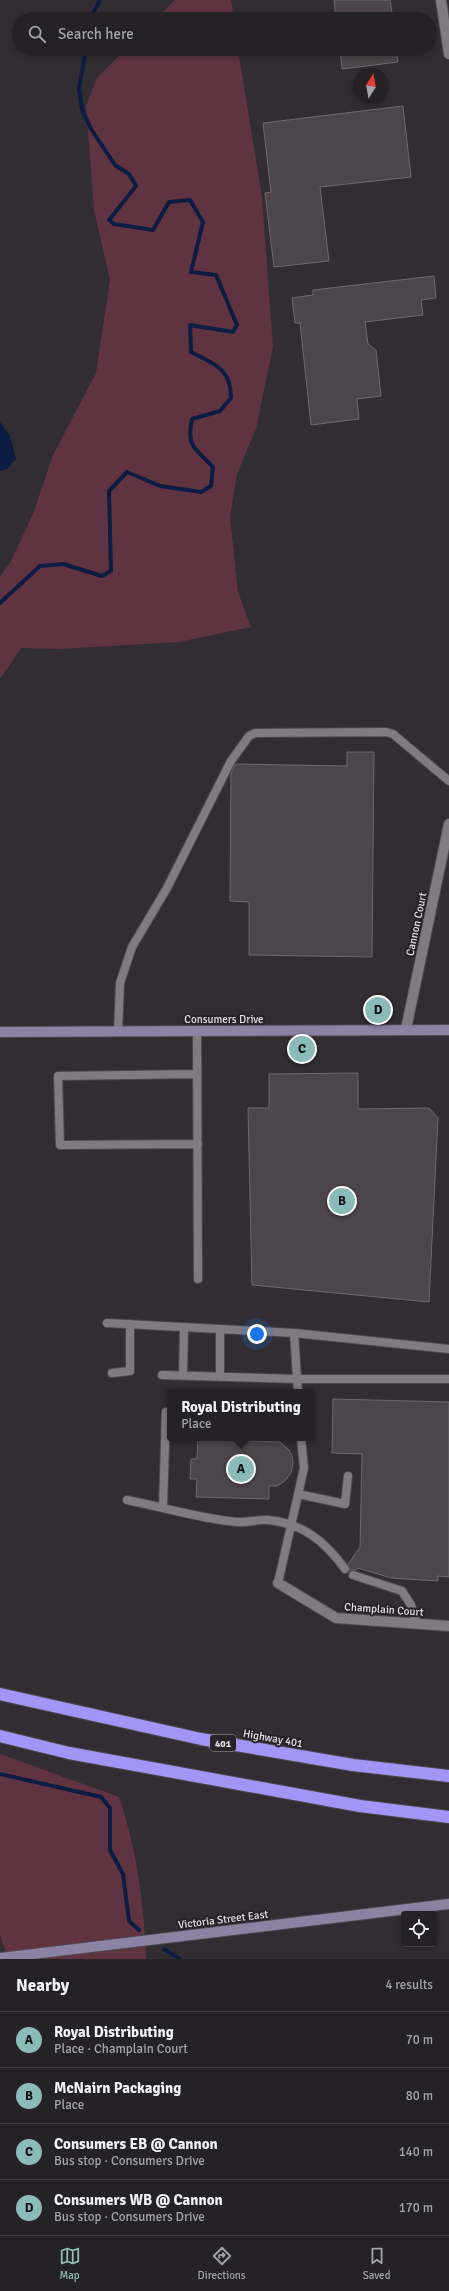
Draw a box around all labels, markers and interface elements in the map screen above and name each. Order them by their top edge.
search box [12,12,437,56]
icon: search [26,23,48,45]
text: Search here [58,25,134,43]
north arrow [353,68,389,104]
street label: Cannon Court [403,891,430,957]
pin: D [365,995,391,1025]
street label: Consumers Drive [184,1013,264,1026]
pin: C [289,1034,315,1064]
pin: B [329,1186,355,1216]
your location [247,1324,267,1344]
popup [167,1389,315,1441]
text: Royal Distributing [181,1398,301,1416]
text: Place [181,1416,211,1432]
pin: A [228,1454,254,1484]
street label: Champlain Court [344,1600,424,1619]
street label: Highway 401 [242,1727,304,1750]
road number: 401 [210,1735,236,1751]
street label: Victoria Street East [177,1908,269,1931]
map controls [401,1911,437,1947]
button: locate [401,1911,437,1947]
text: Nearby [16,1975,69,1996]
text: 4 results [385,1977,433,1993]
text: Royal Distributing [54,2023,174,2041]
text: A [25,2032,33,2048]
text: 70 m [406,2032,433,2048]
text: Place · Champlain Court [54,2041,188,2057]
text: McNairn Packaging [54,2079,181,2097]
text: B [25,2088,33,2104]
text: 80 m [406,2088,433,2104]
text: Place [54,2097,84,2113]
text: Consumers EB @ Cannon [54,2135,218,2153]
text: C [25,2144,33,2160]
text: 140 m [399,2144,433,2160]
text: Bus stop · Consumers Drive [54,2153,205,2169]
text: Consumers WB @ Cannon [54,2191,223,2209]
text: D [25,2200,33,2216]
text: 170 m [399,2200,433,2216]
text: Bus stop · Consumers Drive [54,2209,205,2225]
tab: Map [59,2245,81,2282]
tab: Directions [198,2245,246,2282]
tab: Saved [363,2245,390,2282]

